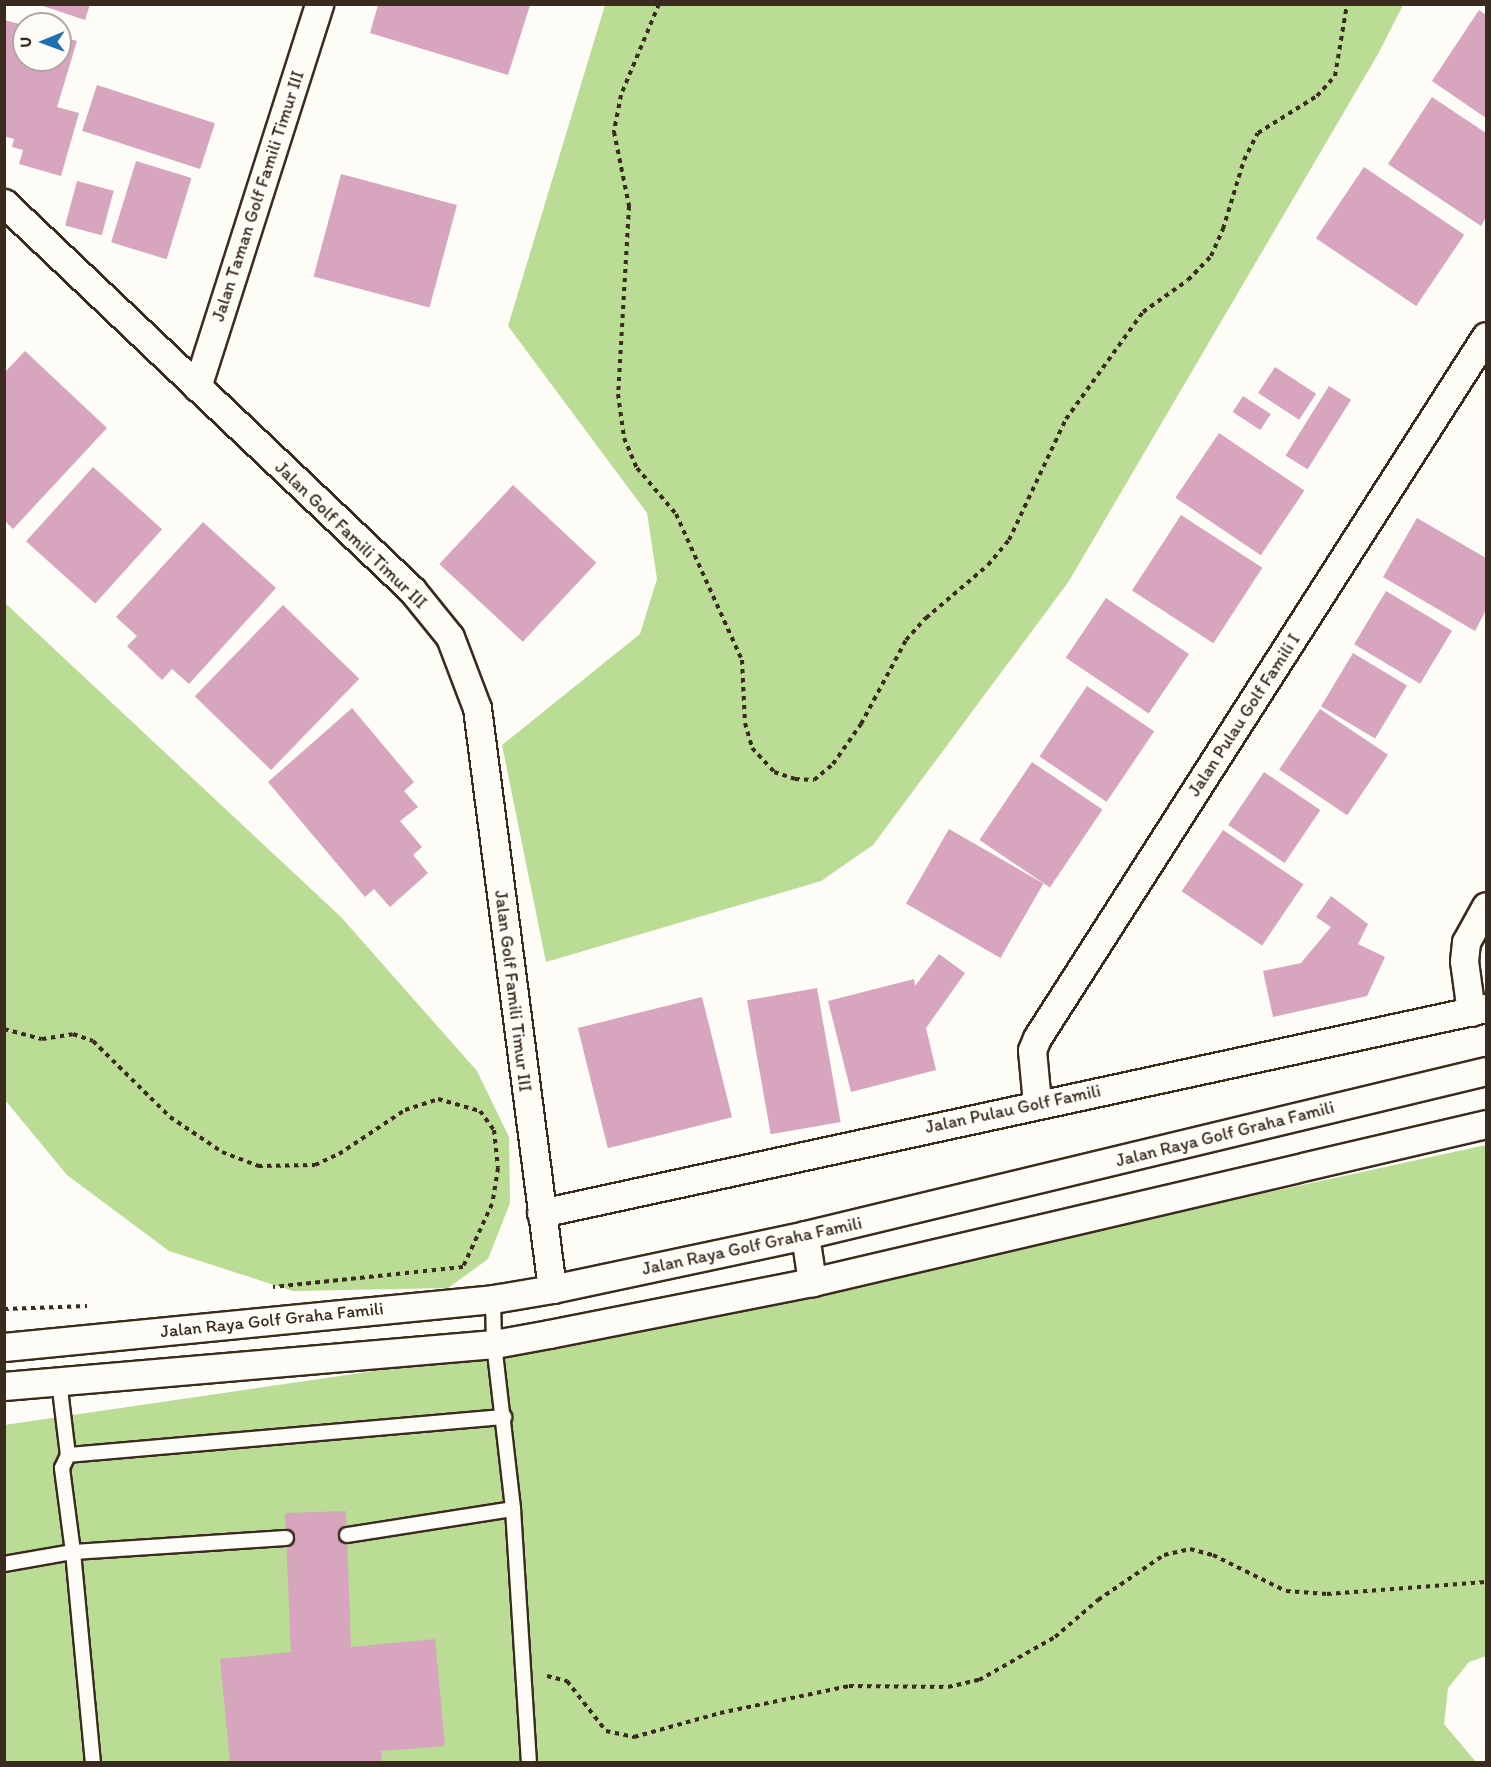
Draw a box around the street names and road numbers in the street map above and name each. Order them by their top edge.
street label: Jalan Taman Golf Famili Timur III [208,70,308,322]
street label: Jalan Golf Famili Timur III [270,457,432,613]
street label: Jalan Pulau Golf Famili I [1183,630,1305,800]
street label: Jalan Golf Famili Timur III [490,889,536,1093]
street label: Jalan Pulau Golf Famili [923,1080,1103,1138]
street label: Jalan Raya Golf Graha Famili [1114,1097,1336,1171]
street label: Jalan Raya Golf Graha Famili [641,1212,863,1280]
street label: Jalan Raya Golf Graha Famili [160,1298,384,1342]

